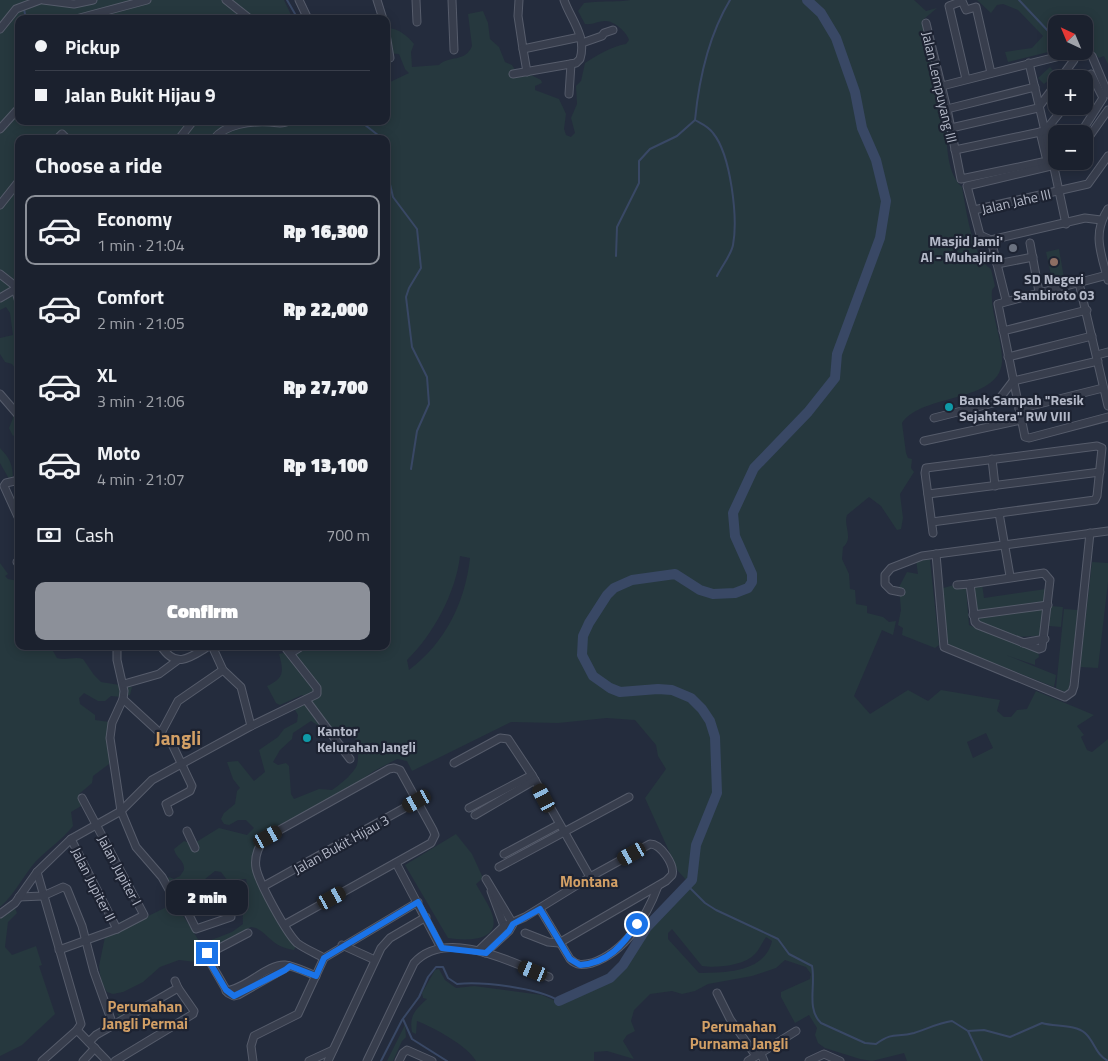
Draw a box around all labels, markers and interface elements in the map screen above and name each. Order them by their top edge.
north arrow [1048,15,1092,60]
map controls [1048,15,1093,170]
street label: Jalan Lempuyang III [917,29,963,145]
text: Pickup [65,32,120,61]
button: + [1048,70,1093,115]
text: Jalan Bukit Hijau 9 [65,80,216,109]
button: − [1048,125,1093,170]
text: Choose a ride [35,148,162,182]
street label: Jalan Jahe III [979,183,1053,219]
text: Economy [97,204,172,233]
icon: car [37,208,82,253]
text: Rp 16,300 [284,216,368,245]
place label: Masjid Jami' Al - Muhajirin [920,230,1003,267]
text: 1 min · 21:04 [97,233,185,257]
marker: Masjid Jami' Al - Muhajirin [1007,242,1019,254]
marker: SD Negeri Sambiroto 03 [1048,256,1060,268]
place label: SD Negeri Sambiroto 03 [1013,268,1095,305]
text: Comfort [97,282,164,311]
icon: car [37,286,82,331]
text: Rp 22,000 [284,294,368,323]
text: 2 min · 21:05 [97,311,185,335]
text: XL [97,360,117,389]
icon: car [37,364,82,409]
text: Rp 27,700 [284,372,368,401]
text: 3 min · 21:06 [97,389,185,413]
place label: Bank Sampah "Resik Sejahtera" RW VIII [959,389,1085,426]
marker: Bank Sampah "Resik Sejahtera" RW VIII [943,401,955,413]
text: Moto [97,438,140,467]
icon: car [37,442,82,487]
text: Rp 13,100 [284,450,368,479]
text: 4 min · 21:07 [97,467,185,491]
text: Cash [75,520,114,549]
icon: cash [35,521,63,549]
text: 700 m [326,523,370,547]
button: Confirm [35,582,370,640]
place label: Kantor Kelurahan Jangli [317,720,416,757]
district label: Jangli [155,723,201,752]
marker: Kantor Kelurahan Jangli [301,732,313,744]
car [530,781,557,815]
car [400,787,433,815]
street label: Jalan Bukit Hijau 3 [289,809,393,879]
car [251,823,284,851]
street label: Jalan Jupiter I [93,831,147,909]
car [615,840,648,868]
street label: Jalan Jupiter II [66,843,122,925]
district label: Montana [560,870,618,893]
callout: 2 min [166,880,248,916]
car [315,884,348,912]
text: 2 min [187,885,227,909]
route start [626,913,648,935]
route end [196,942,218,964]
car [516,958,549,984]
district label: Perumahan Jangli Permai [102,995,188,1035]
district label: Perumahan Purnama Jangli [690,1015,788,1055]

